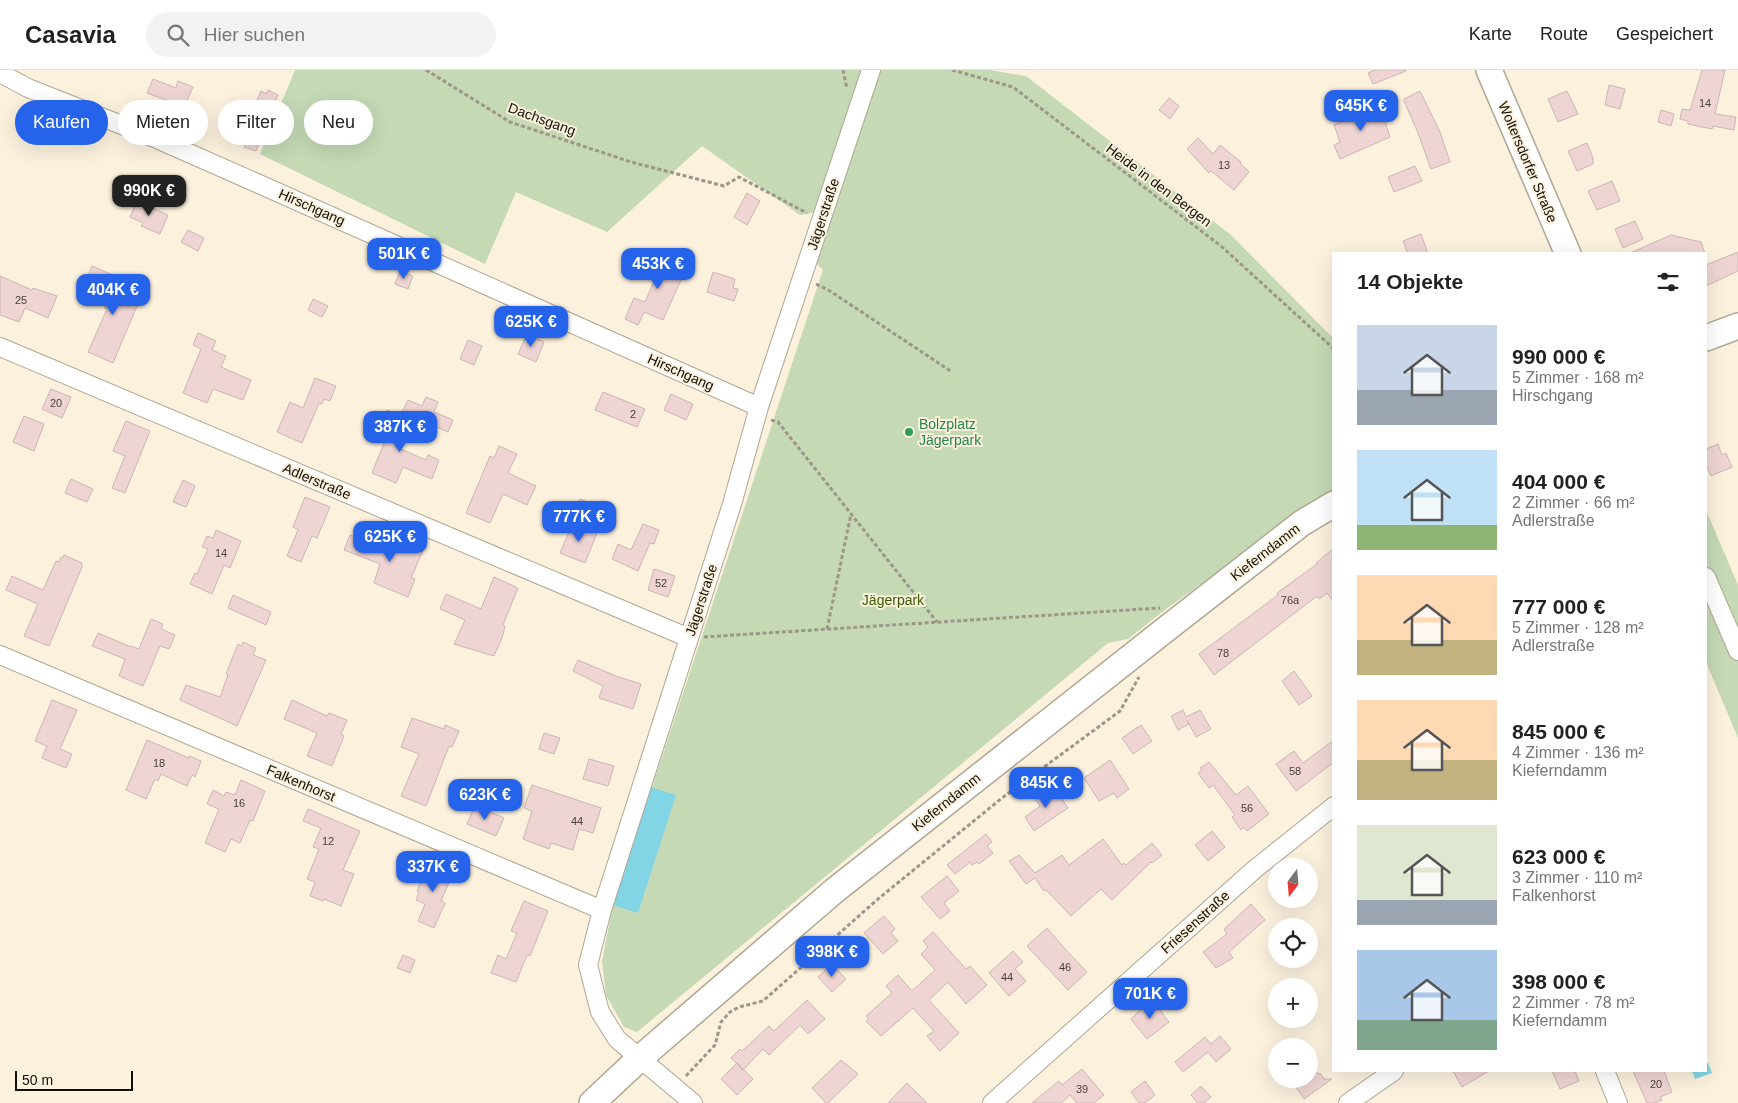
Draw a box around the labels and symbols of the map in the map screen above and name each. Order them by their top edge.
pin: 645K € [1320,90,1402,132]
house number: 14 [1699,97,1711,109]
street label: Dachsgang [506,99,578,139]
street label: Woltersdorfer Straße [1495,99,1561,225]
street label: Heide in den Bergen [1103,140,1215,230]
house number: 13 [1218,159,1230,171]
pin: 990K € [108,174,190,217]
street label: Jägerstraße [804,176,842,252]
street label: Hirschgang [276,185,348,229]
pin: 501K € [363,238,445,280]
pin: 453K € [617,248,699,290]
pin: 404K € [72,274,154,316]
house number: 25 [15,294,27,306]
pin: 625K € [490,306,572,348]
street label: Hirschgang [645,350,717,394]
house number: 20 [50,397,62,409]
house number: 2 [630,408,636,420]
pin: 387K € [359,410,441,453]
place label: Bolzplatz Jägerpark [919,416,982,448]
marker: Bolzplatz Jägerpark [903,426,915,438]
street label: Adlerstraße [281,459,354,503]
pin: 777K € [538,500,620,543]
pin: 625K € [349,520,431,563]
street label: Kieferndamm [1227,520,1303,584]
house number: 14 [215,547,227,559]
street label: Jägerstraße [682,562,720,638]
house number: 52 [655,577,667,589]
park label: Jägerpark [862,592,925,608]
house number: 76a [1281,594,1300,606]
house number: 78 [1217,647,1229,659]
house number: 18 [153,757,165,769]
street label: Falkenhorst [264,761,338,805]
house number: 58 [1289,765,1301,777]
pin: 845K € [1005,766,1087,809]
street label: Kieferndamm [909,770,983,834]
pin: 623K € [444,778,526,821]
house number: 16 [233,797,245,809]
house number: 56 [1241,802,1253,814]
house number: 44 [571,815,583,827]
house number: 12 [322,835,334,847]
pin: 337K € [392,850,474,893]
north arrow [1268,858,1318,908]
street label: Friesenstraße [1158,887,1233,957]
pin: 398K € [791,936,873,978]
house number: 46 [1059,961,1071,973]
house number: 44 [1001,971,1013,983]
pin: 701K € [1109,978,1191,1020]
scale bar [15,1068,132,1091]
house number: 20 [1650,1078,1662,1090]
house number: 39 [1076,1083,1088,1095]

